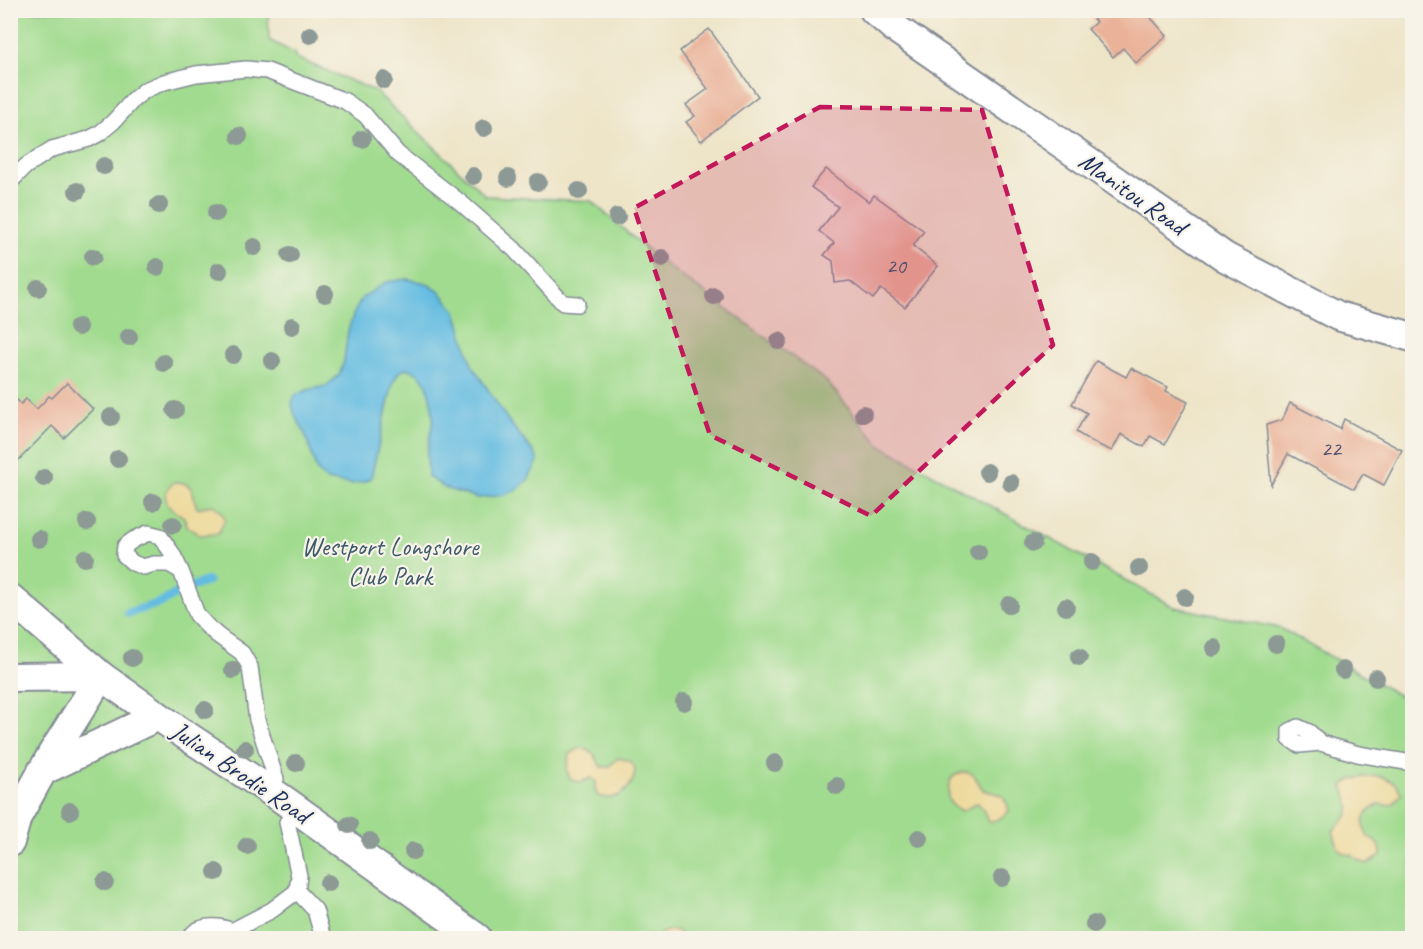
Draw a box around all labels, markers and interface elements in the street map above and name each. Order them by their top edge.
street label: Manitou Road [1072,144,1196,245]
house number: 20 [886,252,908,280]
house number: 22 [1321,435,1343,463]
park label: Westport Longshore Club Park [301,530,480,593]
street label: Julian Brodie Road [163,713,320,833]

